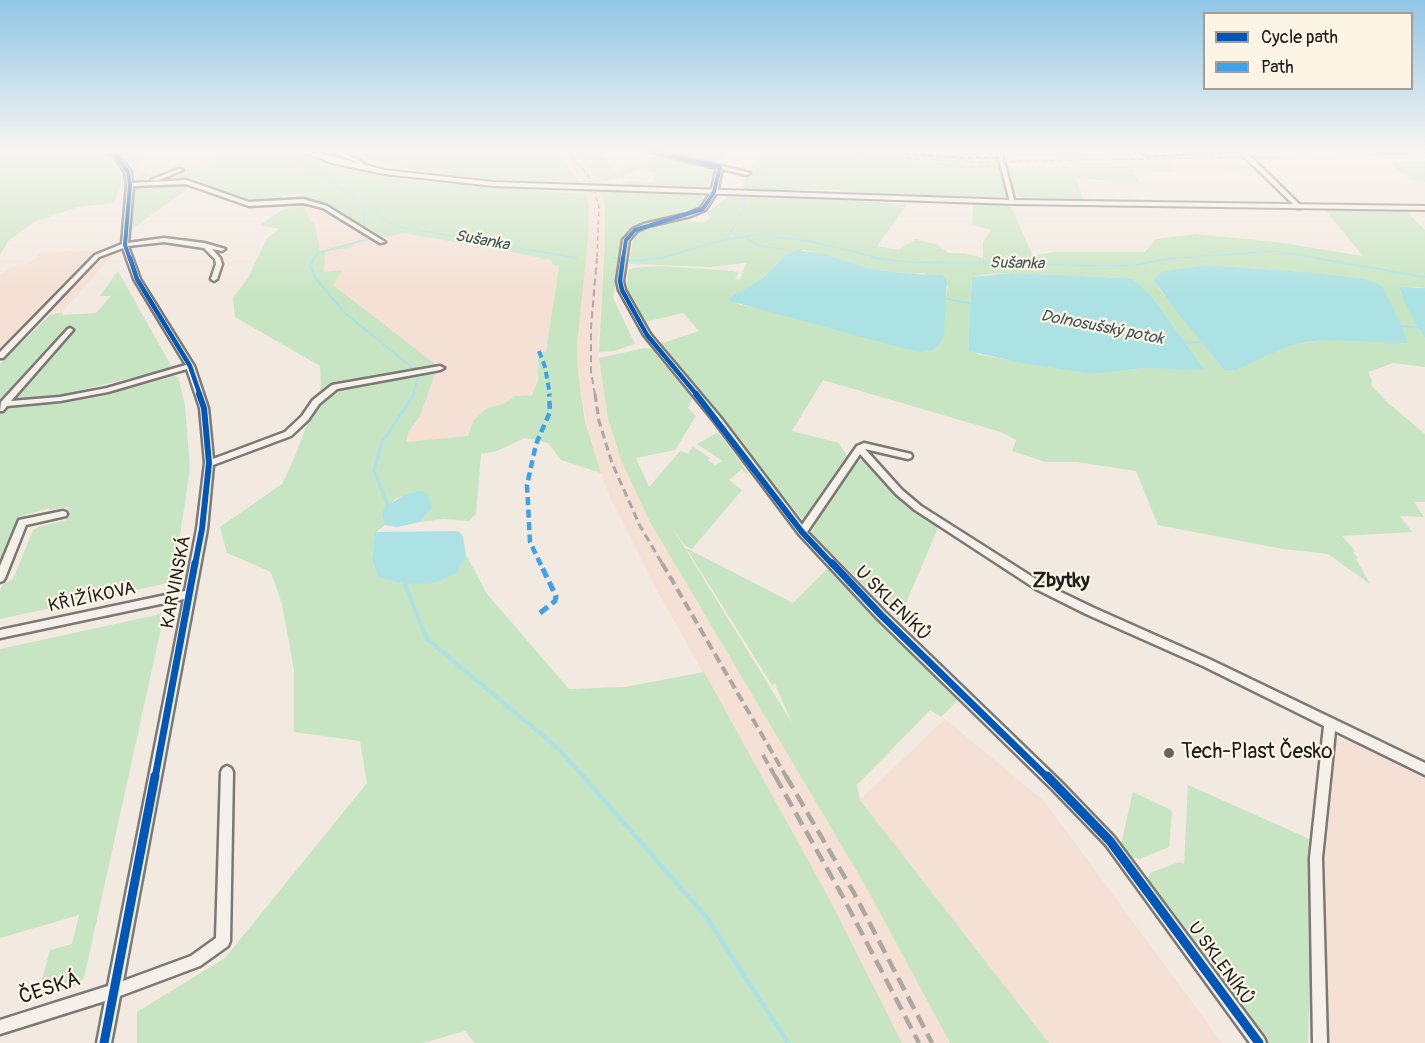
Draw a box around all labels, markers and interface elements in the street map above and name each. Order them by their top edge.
legend [1203,12,1413,90]
text: Cycle path [1261,26,1338,49]
text: Path [1261,56,1294,79]
water label: Sušanka [453,227,511,255]
water label: Sušanka [990,254,1044,274]
water label: Dolnosušský potok [1039,307,1165,349]
street label: KARVINSKÁ [157,534,197,630]
street label: U SKLENÍKŮ [850,562,934,646]
district label: Zbytky [1033,570,1089,594]
street label: KŘIŽÍKOVA [46,578,138,618]
place label: Tech-Plast Česko [1181,740,1332,766]
marker: Tech-Plast Česko [1162,746,1176,760]
street label: U SKLENÍKŮ [1183,918,1257,1010]
street label: ČESKÁ [16,967,84,1011]

